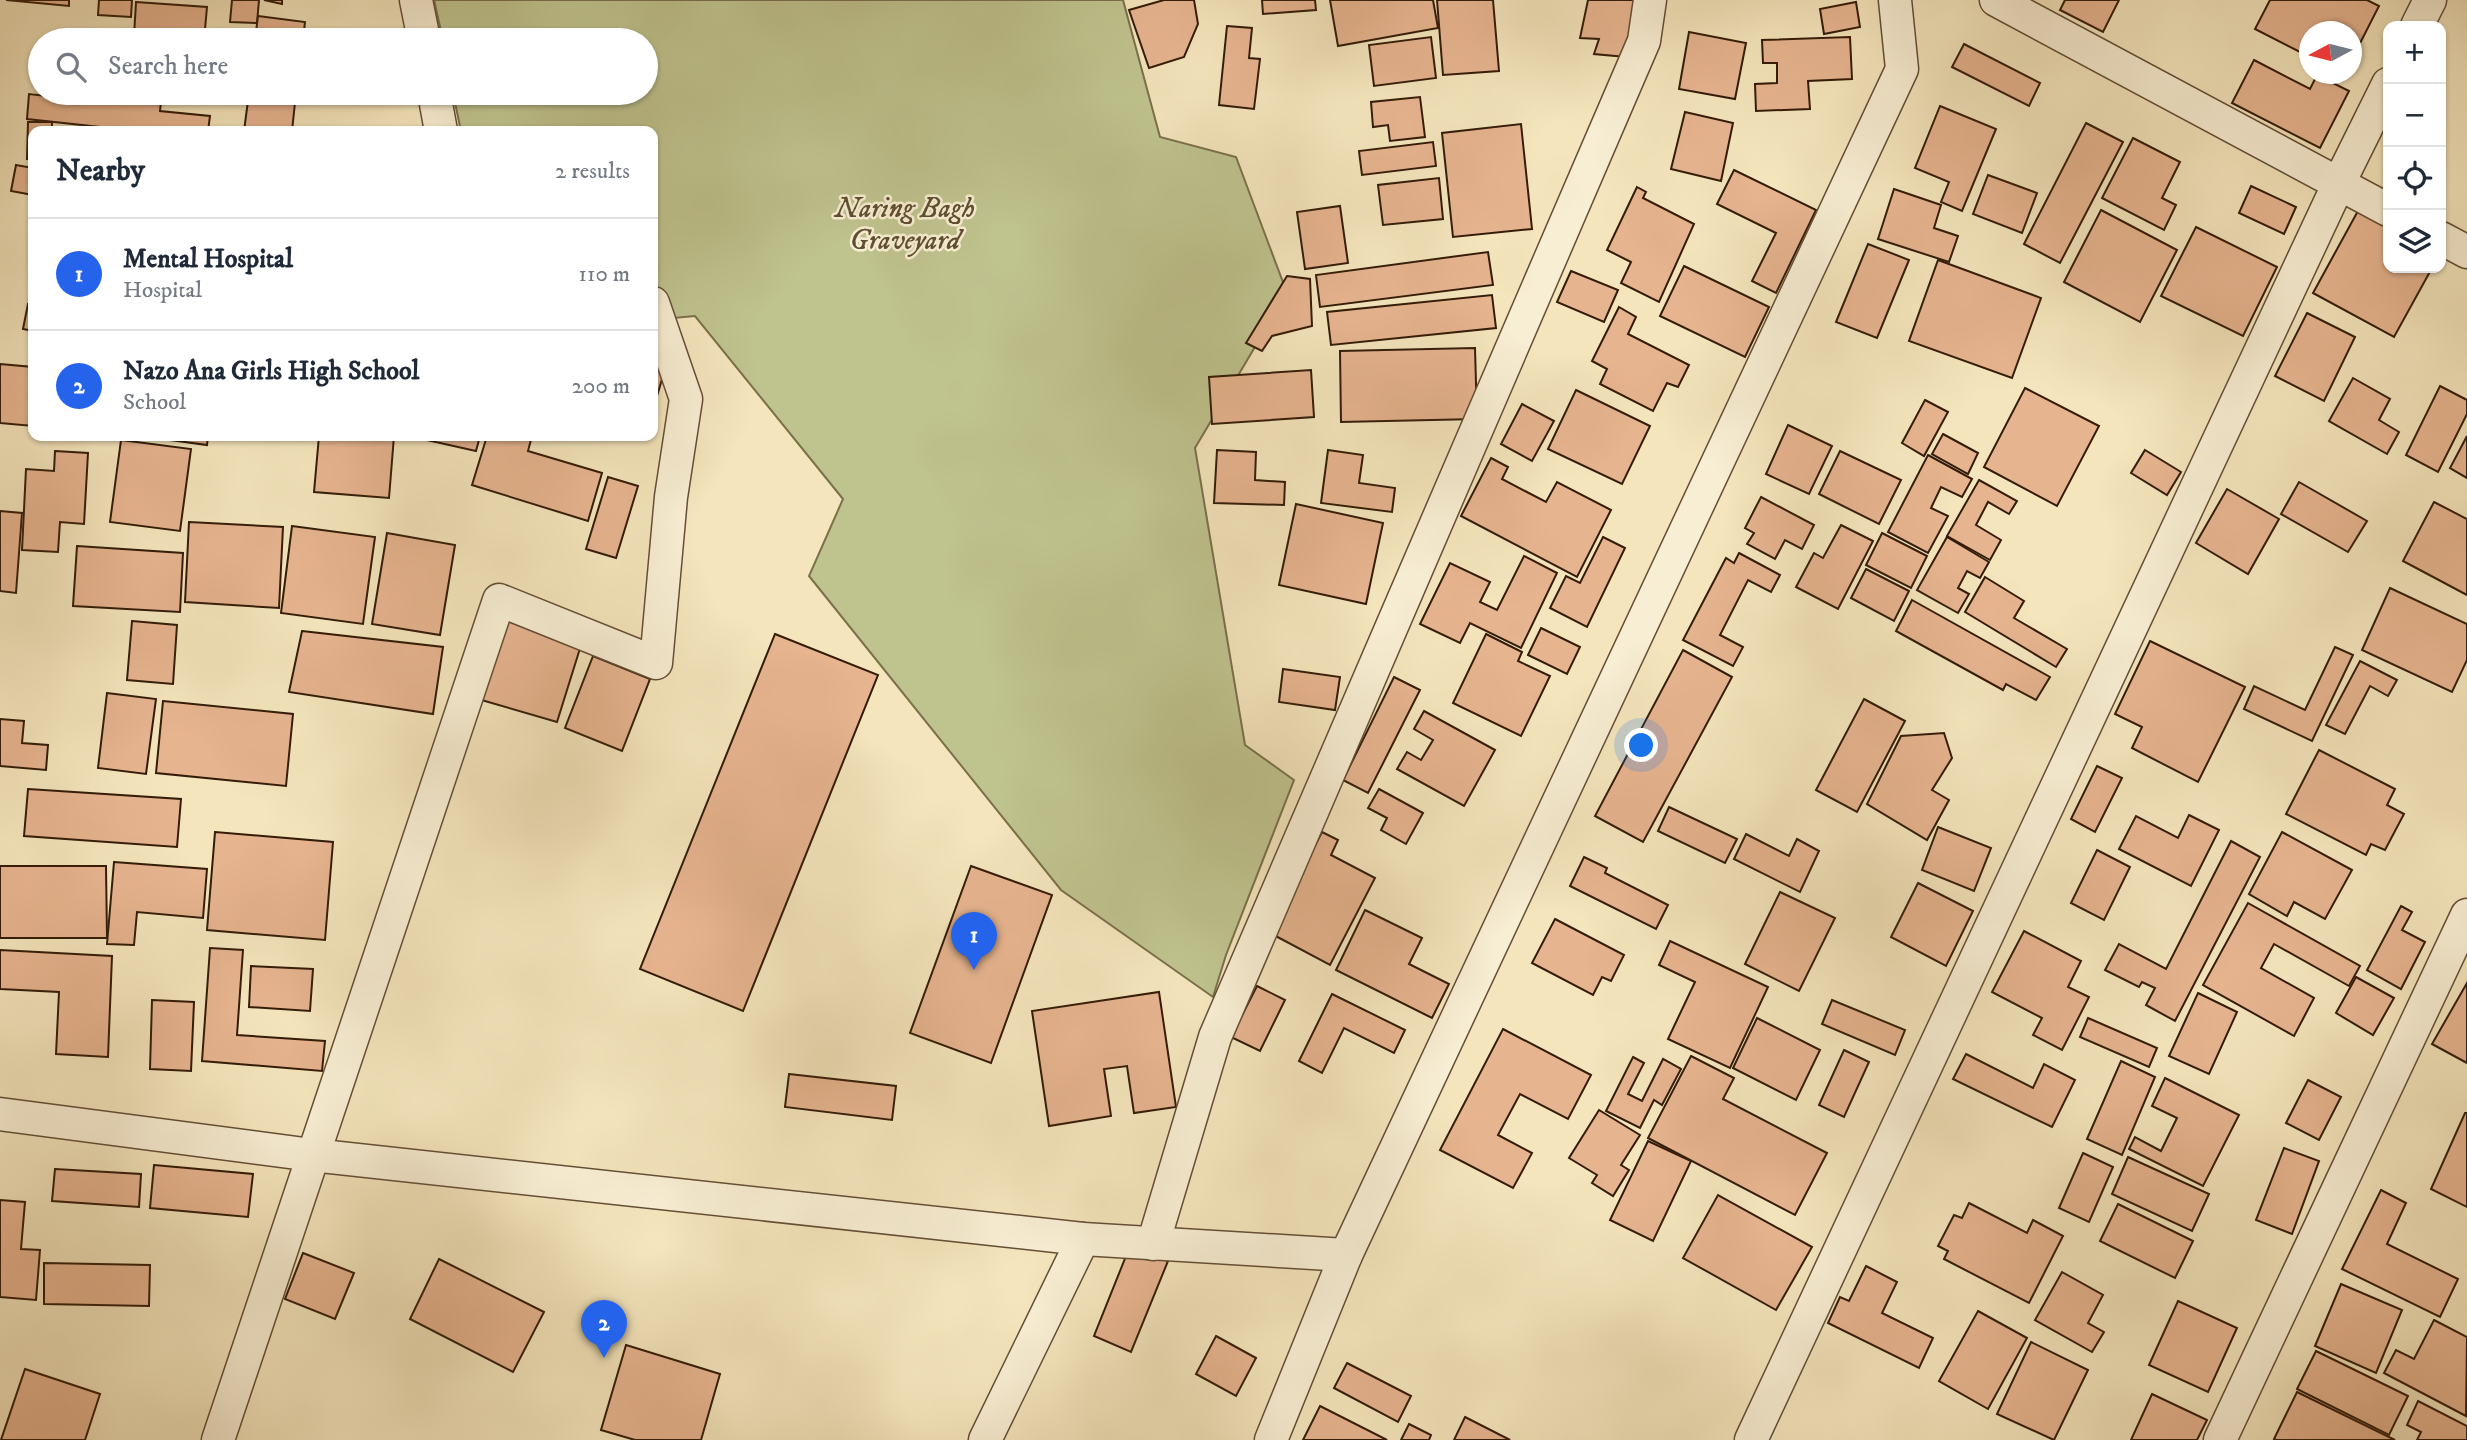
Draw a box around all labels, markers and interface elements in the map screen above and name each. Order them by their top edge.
north arrow [2299,21,2362,84]
map controls [2383,21,2446,273]
button: + [2383,21,2446,84]
search box [28,28,658,105]
icon: search [52,48,90,86]
text: Search here [108,50,228,83]
button: − [2383,84,2446,147]
button: locate [2383,147,2446,210]
text: Nearby [56,153,145,190]
text: 2 results [555,157,630,186]
park label: Naring Bagh Graveyard [833,191,975,258]
button: layers [2383,210,2446,273]
text: Mental Hospital [123,243,293,276]
text: 1 [75,260,83,289]
text: 110 m [579,260,630,289]
text: Hospital [123,276,202,305]
text: Nazo Ana Girls High School [123,355,419,388]
text: 2 [73,372,85,401]
text: 200 m [572,372,630,401]
text: School [123,388,186,417]
your location [1624,728,1658,762]
pin: 1 [951,912,997,970]
pin: 2 [581,1300,627,1358]

